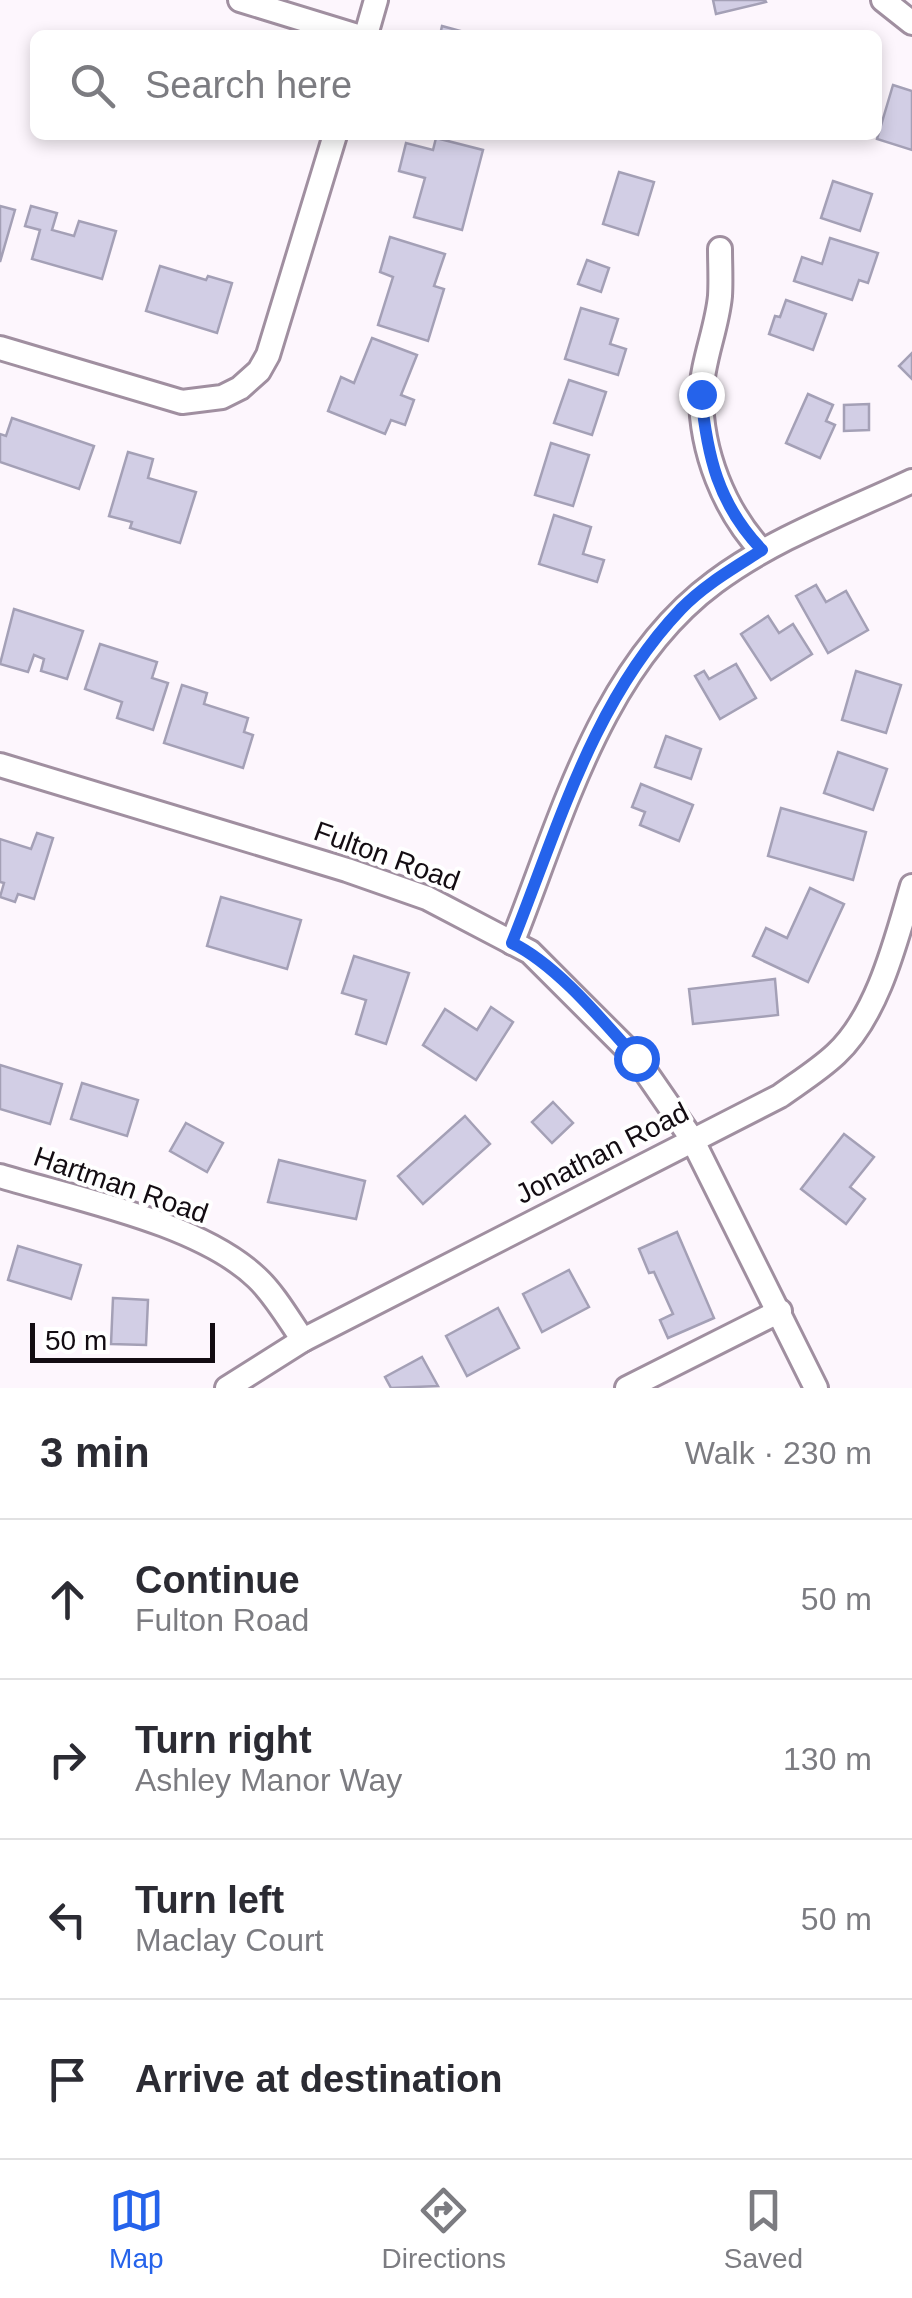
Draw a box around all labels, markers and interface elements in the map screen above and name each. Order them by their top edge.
search box [30,30,882,140]
icon: search [65,58,120,113]
text: Search here [145,64,352,106]
route end [679,372,725,418]
street label: Fulton Road [310,815,464,897]
route start [614,1036,660,1082]
street label: Jonathan Road [510,1096,694,1210]
street label: Hartman Road [30,1141,212,1229]
scale bar [30,1318,215,1362]
text: 50 m [45,1325,107,1356]
text: 3 min [40,1429,150,1476]
text: Walk · 230 m [685,1435,872,1471]
text: Continue [135,1559,300,1601]
icon: ahead [40,1572,95,1627]
text: 50 m [801,1581,872,1617]
text: Fulton Road [135,1602,309,1638]
text: Turn right [135,1719,312,1761]
icon: right [40,1732,95,1787]
text: 130 m [783,1741,872,1777]
text: Ashley Manor Way [135,1762,402,1798]
text: Turn left [135,1879,284,1921]
icon: left [40,1892,95,1947]
text: 50 m [801,1901,872,1937]
text: Maclay Court [135,1922,324,1958]
icon: arrive [40,2052,95,2107]
text: Arrive at destination [135,2058,502,2100]
tab: Map [109,2183,164,2275]
tab: Directions [382,2183,506,2275]
tab: Saved [724,2183,803,2275]

